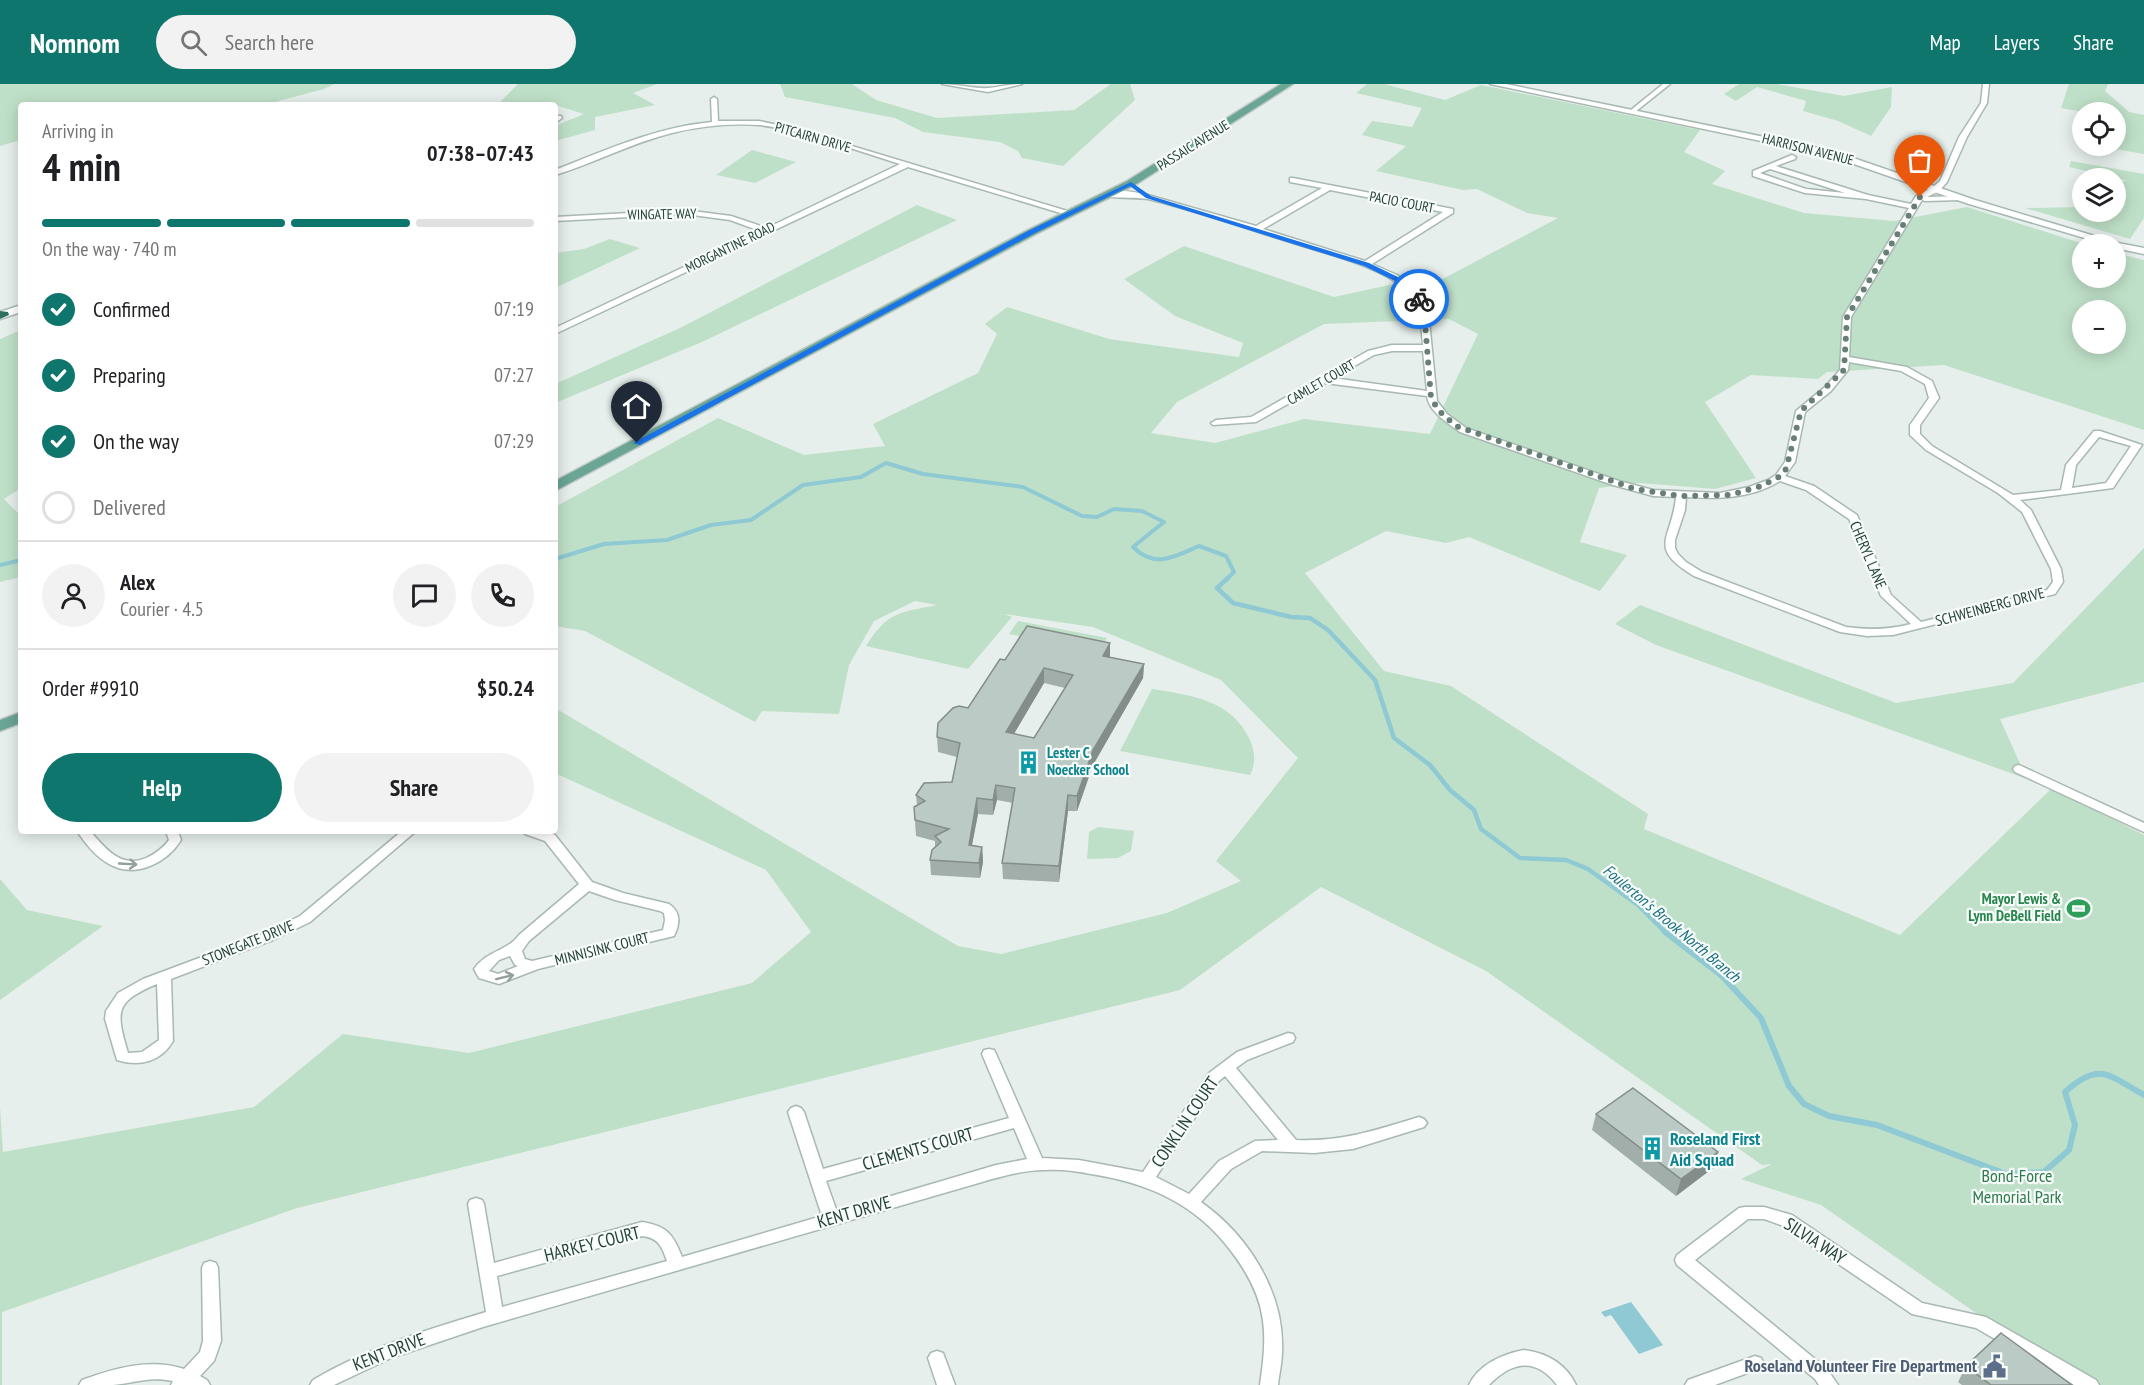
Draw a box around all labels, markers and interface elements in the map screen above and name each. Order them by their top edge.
search box [156,15,576,69]
text: Nomnom [30,24,120,61]
icon: search [177,26,210,59]
text: Search here [225,28,314,56]
text: Map [1930,29,1961,56]
text: Layers [1994,29,2040,56]
text: Share [2073,29,2114,56]
map controls [2072,102,2126,354]
button: locate [2072,102,2126,156]
street label: PASSAIC AVENUE [1153,116,1233,174]
text: Arriving in [42,118,114,144]
street label: PITCAIRN DRIVE [773,118,853,156]
street label: HARRISON AVENUE [1760,129,1856,169]
pin [1894,135,1945,197]
text: 07:38–07:43 [427,139,534,167]
text: 4 min [42,141,121,192]
icon: bag [1903,144,1936,177]
button: layers [2072,168,2126,222]
street label: PACIO COURT [1368,187,1437,217]
street label: WINGATE WAY [627,204,697,224]
street label: MORGANTINE ROAD [682,217,778,277]
button: + [2072,234,2126,288]
text: On the way · 740 m [42,236,177,262]
courier [1389,269,1449,329]
icon: bike [1403,283,1436,316]
icon: check [42,293,75,326]
text: Confirmed [93,295,170,323]
text: 07:19 [494,296,534,322]
button: − [2072,300,2126,354]
street label: CAMLET COURT [1284,355,1359,409]
icon: check [42,359,75,392]
text: Preparing [93,361,166,389]
text: 07:27 [494,362,534,388]
pin [611,381,662,443]
icon: home [620,390,653,423]
icon: check [42,425,75,458]
text: On the way [93,427,179,455]
text: 07:29 [494,428,534,454]
text: Delivered [93,493,166,521]
street label: CHERYL LANE [1846,518,1891,591]
button: person [42,564,105,627]
button: chat [393,564,456,627]
button: phone [471,564,534,627]
text: Alex [120,568,155,596]
street label: SCHWEINBERG DRIVE [1933,583,2047,630]
text: Courier · 4.5 [120,596,204,622]
text: Order #9910 [42,674,139,702]
text: $50.24 [477,674,534,702]
place label: Lester C Noecker School [1047,743,1129,779]
building icon: Lester C Noecker School [1016,749,1042,775]
button: Help [42,753,282,822]
button: Share [294,753,534,822]
one-way arrow [118,858,137,869]
water label: Foulerton's Brook North Branch [1599,860,1745,987]
place label: Mayor Lewis & Lynn DeBell Field [1968,889,2061,925]
sports icon: Mayor Lewis & Lynn DeBell Field [2066,895,2092,921]
street label: STONEGATE DRIVE [199,916,296,970]
street label: MINNISINK COURT [553,928,651,969]
one-way arrow [495,970,514,982]
street label: CONKLIN COURT [1146,1072,1223,1171]
street label: CLEMENTS COURT [860,1122,976,1175]
place label: Roseland First Aid Squad [1669,1127,1761,1171]
building icon: Roseland First Aid Squad [1639,1136,1665,1162]
park label: Bond-Force Memorial Park [1972,1164,2062,1208]
street label: KENT DRIVE [814,1190,894,1233]
street label: SILVIA WAY [1780,1212,1851,1269]
street label: HARKEY COURT [542,1221,642,1267]
street label: KENT DRIVE [349,1327,428,1376]
public building icon: Roseland Volunteer Fire Department [1982,1353,2008,1379]
place label: Roseland Volunteer Fire Department [1744,1354,1978,1377]

